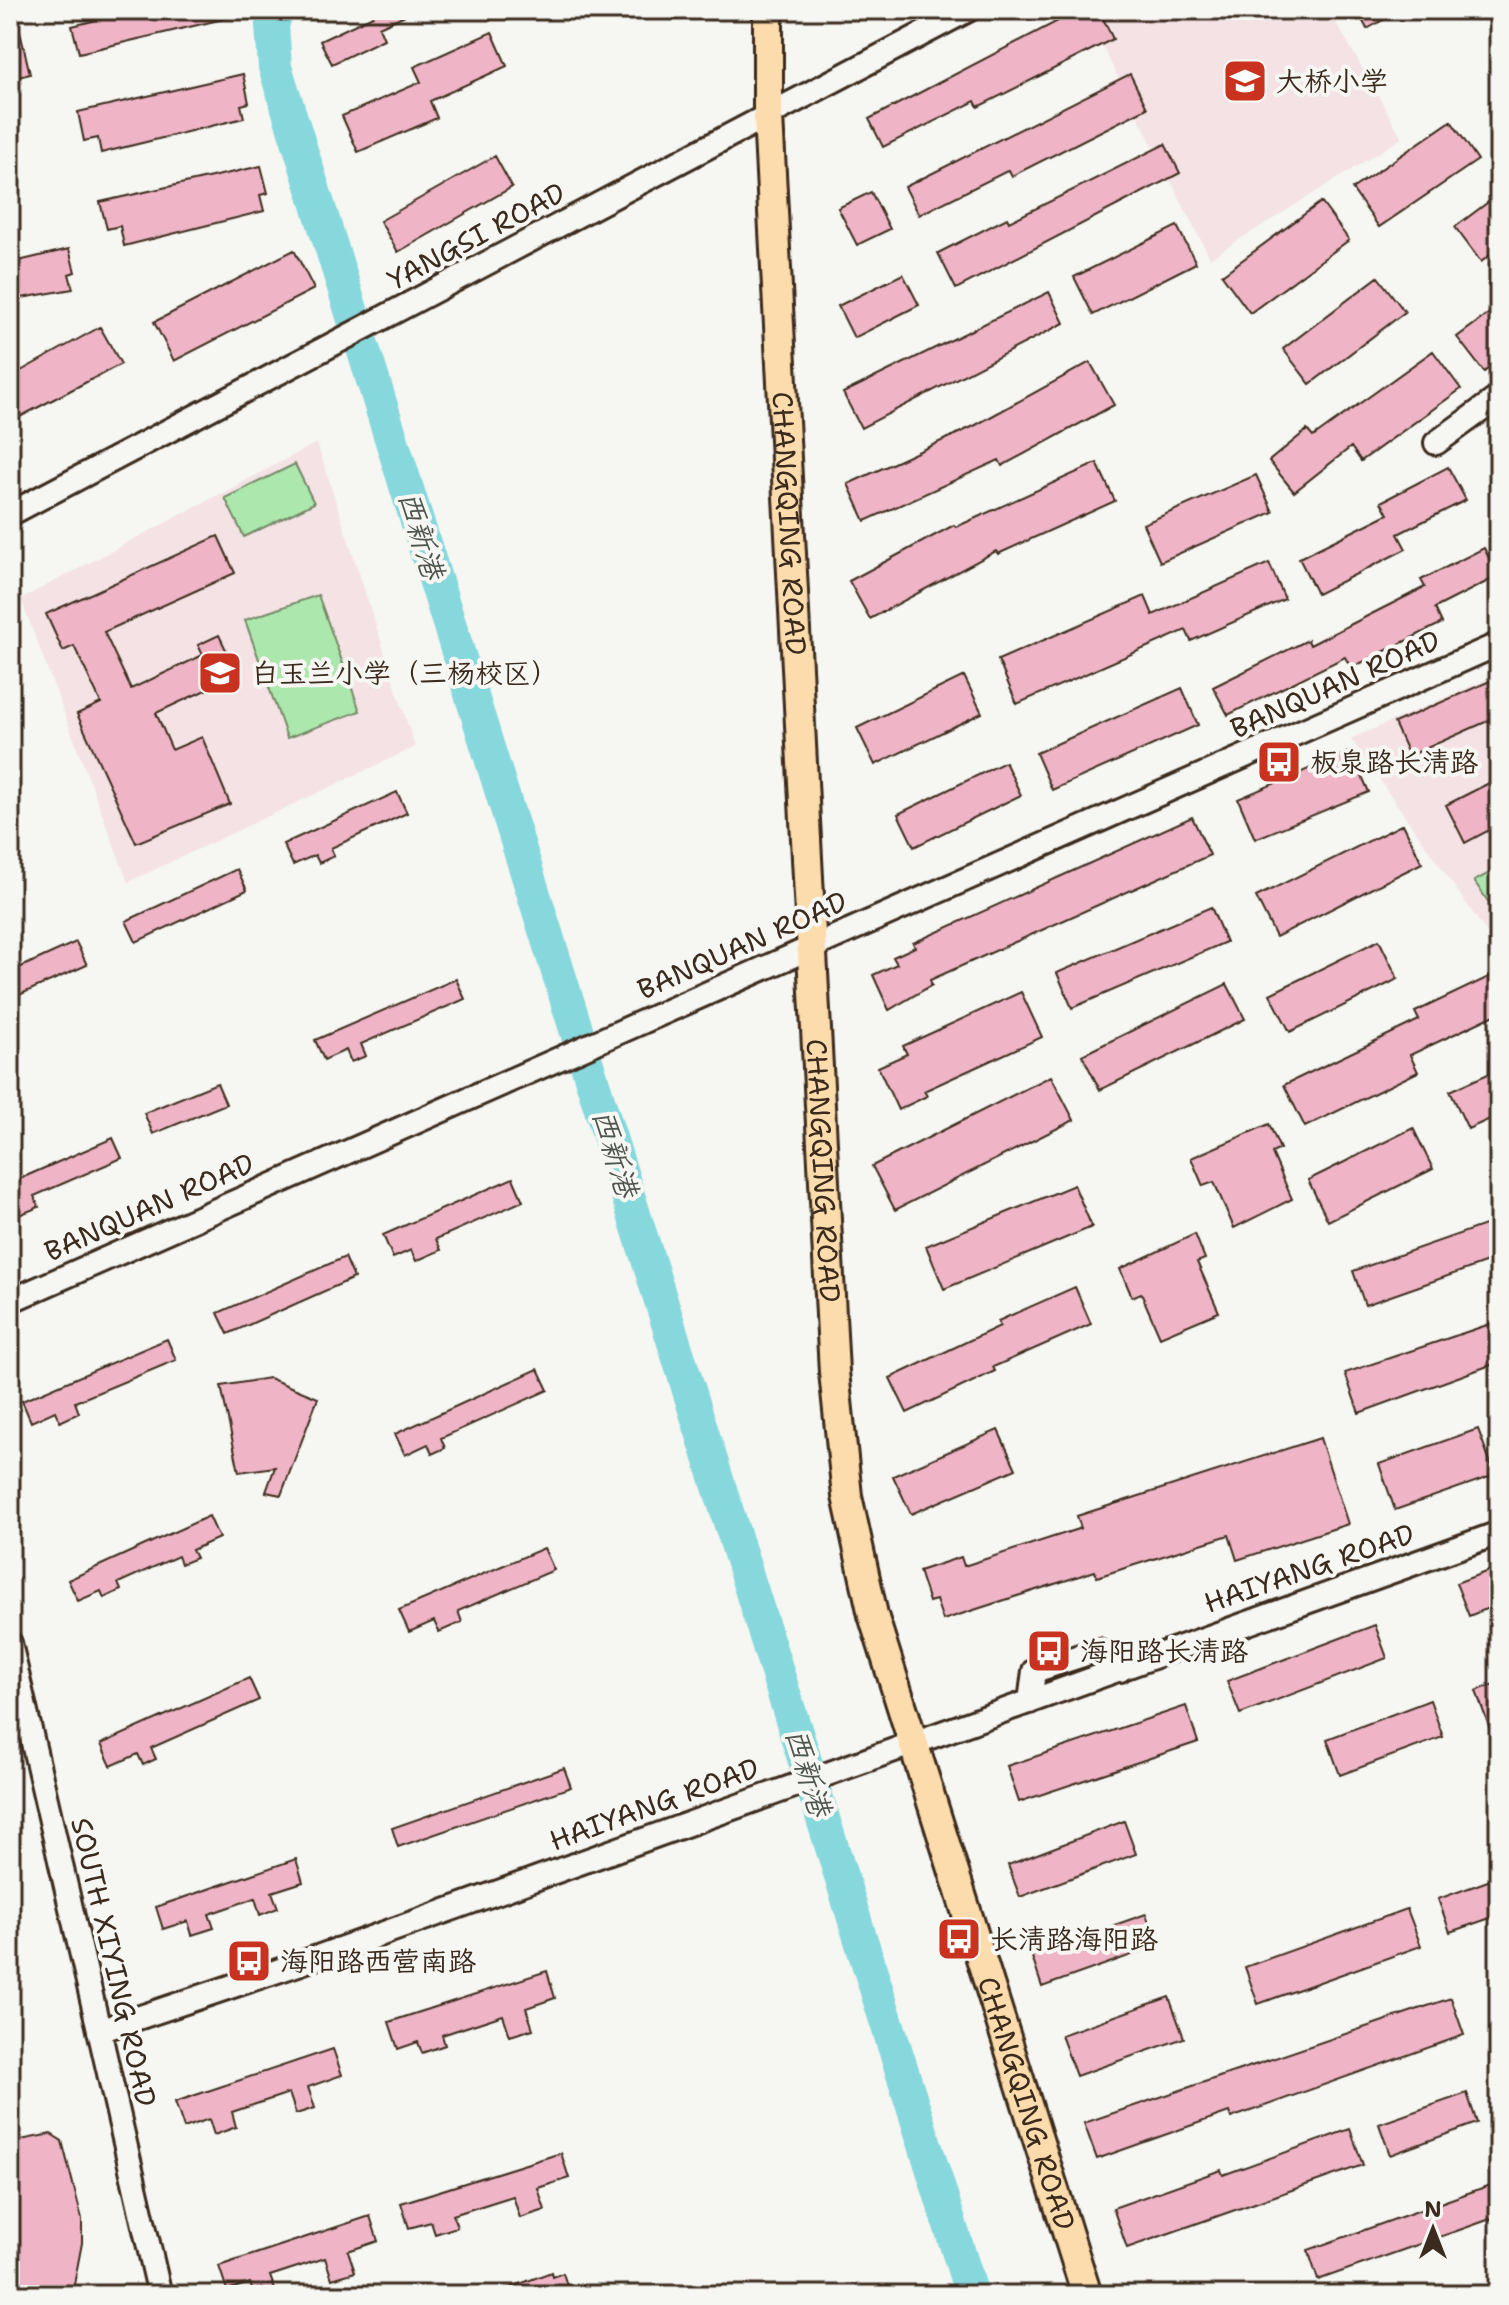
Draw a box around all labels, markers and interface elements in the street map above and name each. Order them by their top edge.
school or university icon: 大桥小学 [1221,57,1269,105]
place label: 大桥小学 [1276,62,1388,100]
street label: YANGSI ROAD [381,173,571,299]
street label: CHANGQING ROAD [764,391,815,656]
water label: 西新港 [389,486,455,587]
street label: BANQUAN ROAD [1224,621,1446,747]
school or university icon: 白玉兰小学（三杨校区） [196,649,244,697]
place label: 白玉兰小学（三杨校区） [251,654,559,692]
bus stop icon: 板泉路长清路 [1255,738,1303,786]
place label: 板泉路长清路 [1310,743,1478,781]
street label: BANQUAN ROAD [631,882,853,1008]
street label: CHANGQING ROAD [798,1038,849,1303]
water label: 西新港 [583,1104,649,1205]
street label: BANQUAN ROAD [38,1144,260,1270]
street label: HAIYANG ROAD [1199,1514,1419,1622]
bus stop icon: 海阳路长清路 [1025,1627,1073,1675]
place label: 海阳路长清路 [1080,1632,1248,1670]
water label: 西新港 [776,1723,842,1824]
street label: HAIYANG ROAD [544,1749,764,1859]
street label: SOUTH XIYING ROAD [62,1814,166,2110]
bus stop icon: 长清路海阳路 [935,1915,983,1963]
place label: 长清路海阳路 [990,1920,1158,1958]
bus stop icon: 海阳路西营南路 [225,1937,273,1985]
place label: 海阳路西营南路 [280,1942,476,1980]
street label: CHANGQING ROAD [969,1972,1084,2235]
north arrow [1393,2189,1473,2269]
text: N [1424,2195,1442,2224]

